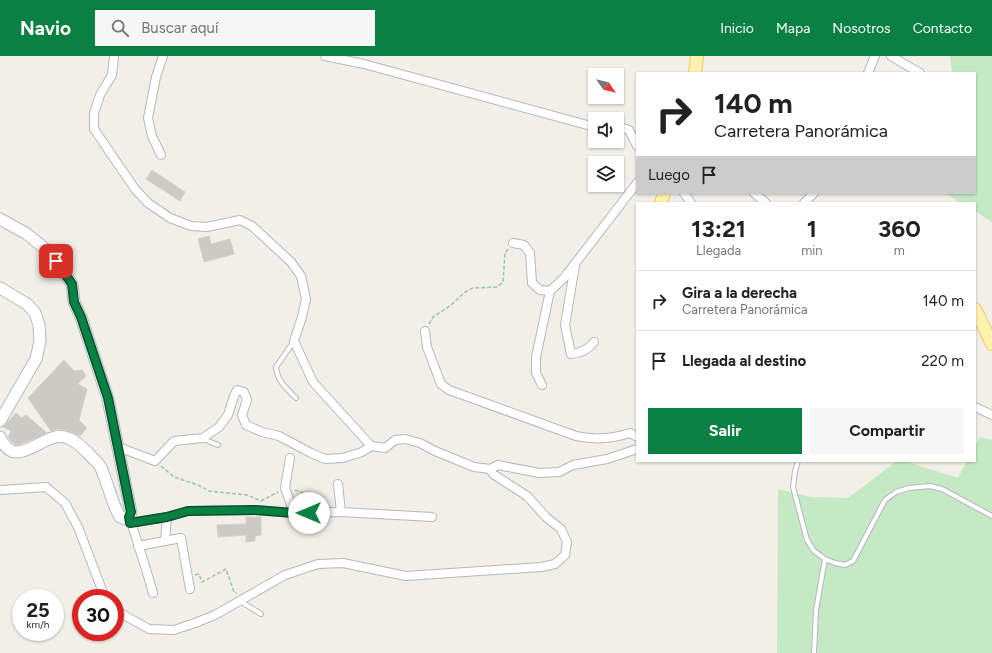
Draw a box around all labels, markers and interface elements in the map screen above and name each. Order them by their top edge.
search box [95,10,375,46]
text: Navio [20,17,71,40]
icon: search [109,17,131,39]
text: Buscar aquí [141,19,218,37]
text: Inicio [720,20,754,37]
text: Mapa [776,20,810,37]
text: Nosotros [832,20,891,37]
text: Contacto [913,20,972,37]
north arrow [588,68,624,104]
map controls [588,68,624,192]
text: 140 m [714,86,793,120]
icon: right [648,88,700,140]
button: sound [588,112,624,148]
text: Carretera Panorámica [714,120,888,142]
button: layers [588,156,624,192]
icon: arrive [698,164,720,186]
text: Luego [648,166,690,184]
text: 13:21 [691,214,746,243]
text: 1 [807,214,817,243]
text: 360 [878,214,921,243]
text: Llegada [696,243,741,258]
text: min [801,243,823,258]
text: m [894,243,905,258]
pin [39,244,73,278]
icon: arrive [45,250,67,272]
text: Gira a la derecha [682,284,797,302]
icon: right [648,290,670,312]
text: 140 m [922,292,964,310]
text: Carretera Panorámica [682,302,808,317]
icon: arrive [648,350,670,372]
text: Llegada al destino [682,352,806,370]
text: 220 m [921,352,964,370]
button: Salir [648,408,802,454]
button: Compartir [810,408,964,454]
position arrow [288,492,330,534]
speed limit sign: 30 [72,589,124,641]
text: 25 [26,598,50,622]
text: km/h [27,618,49,631]

